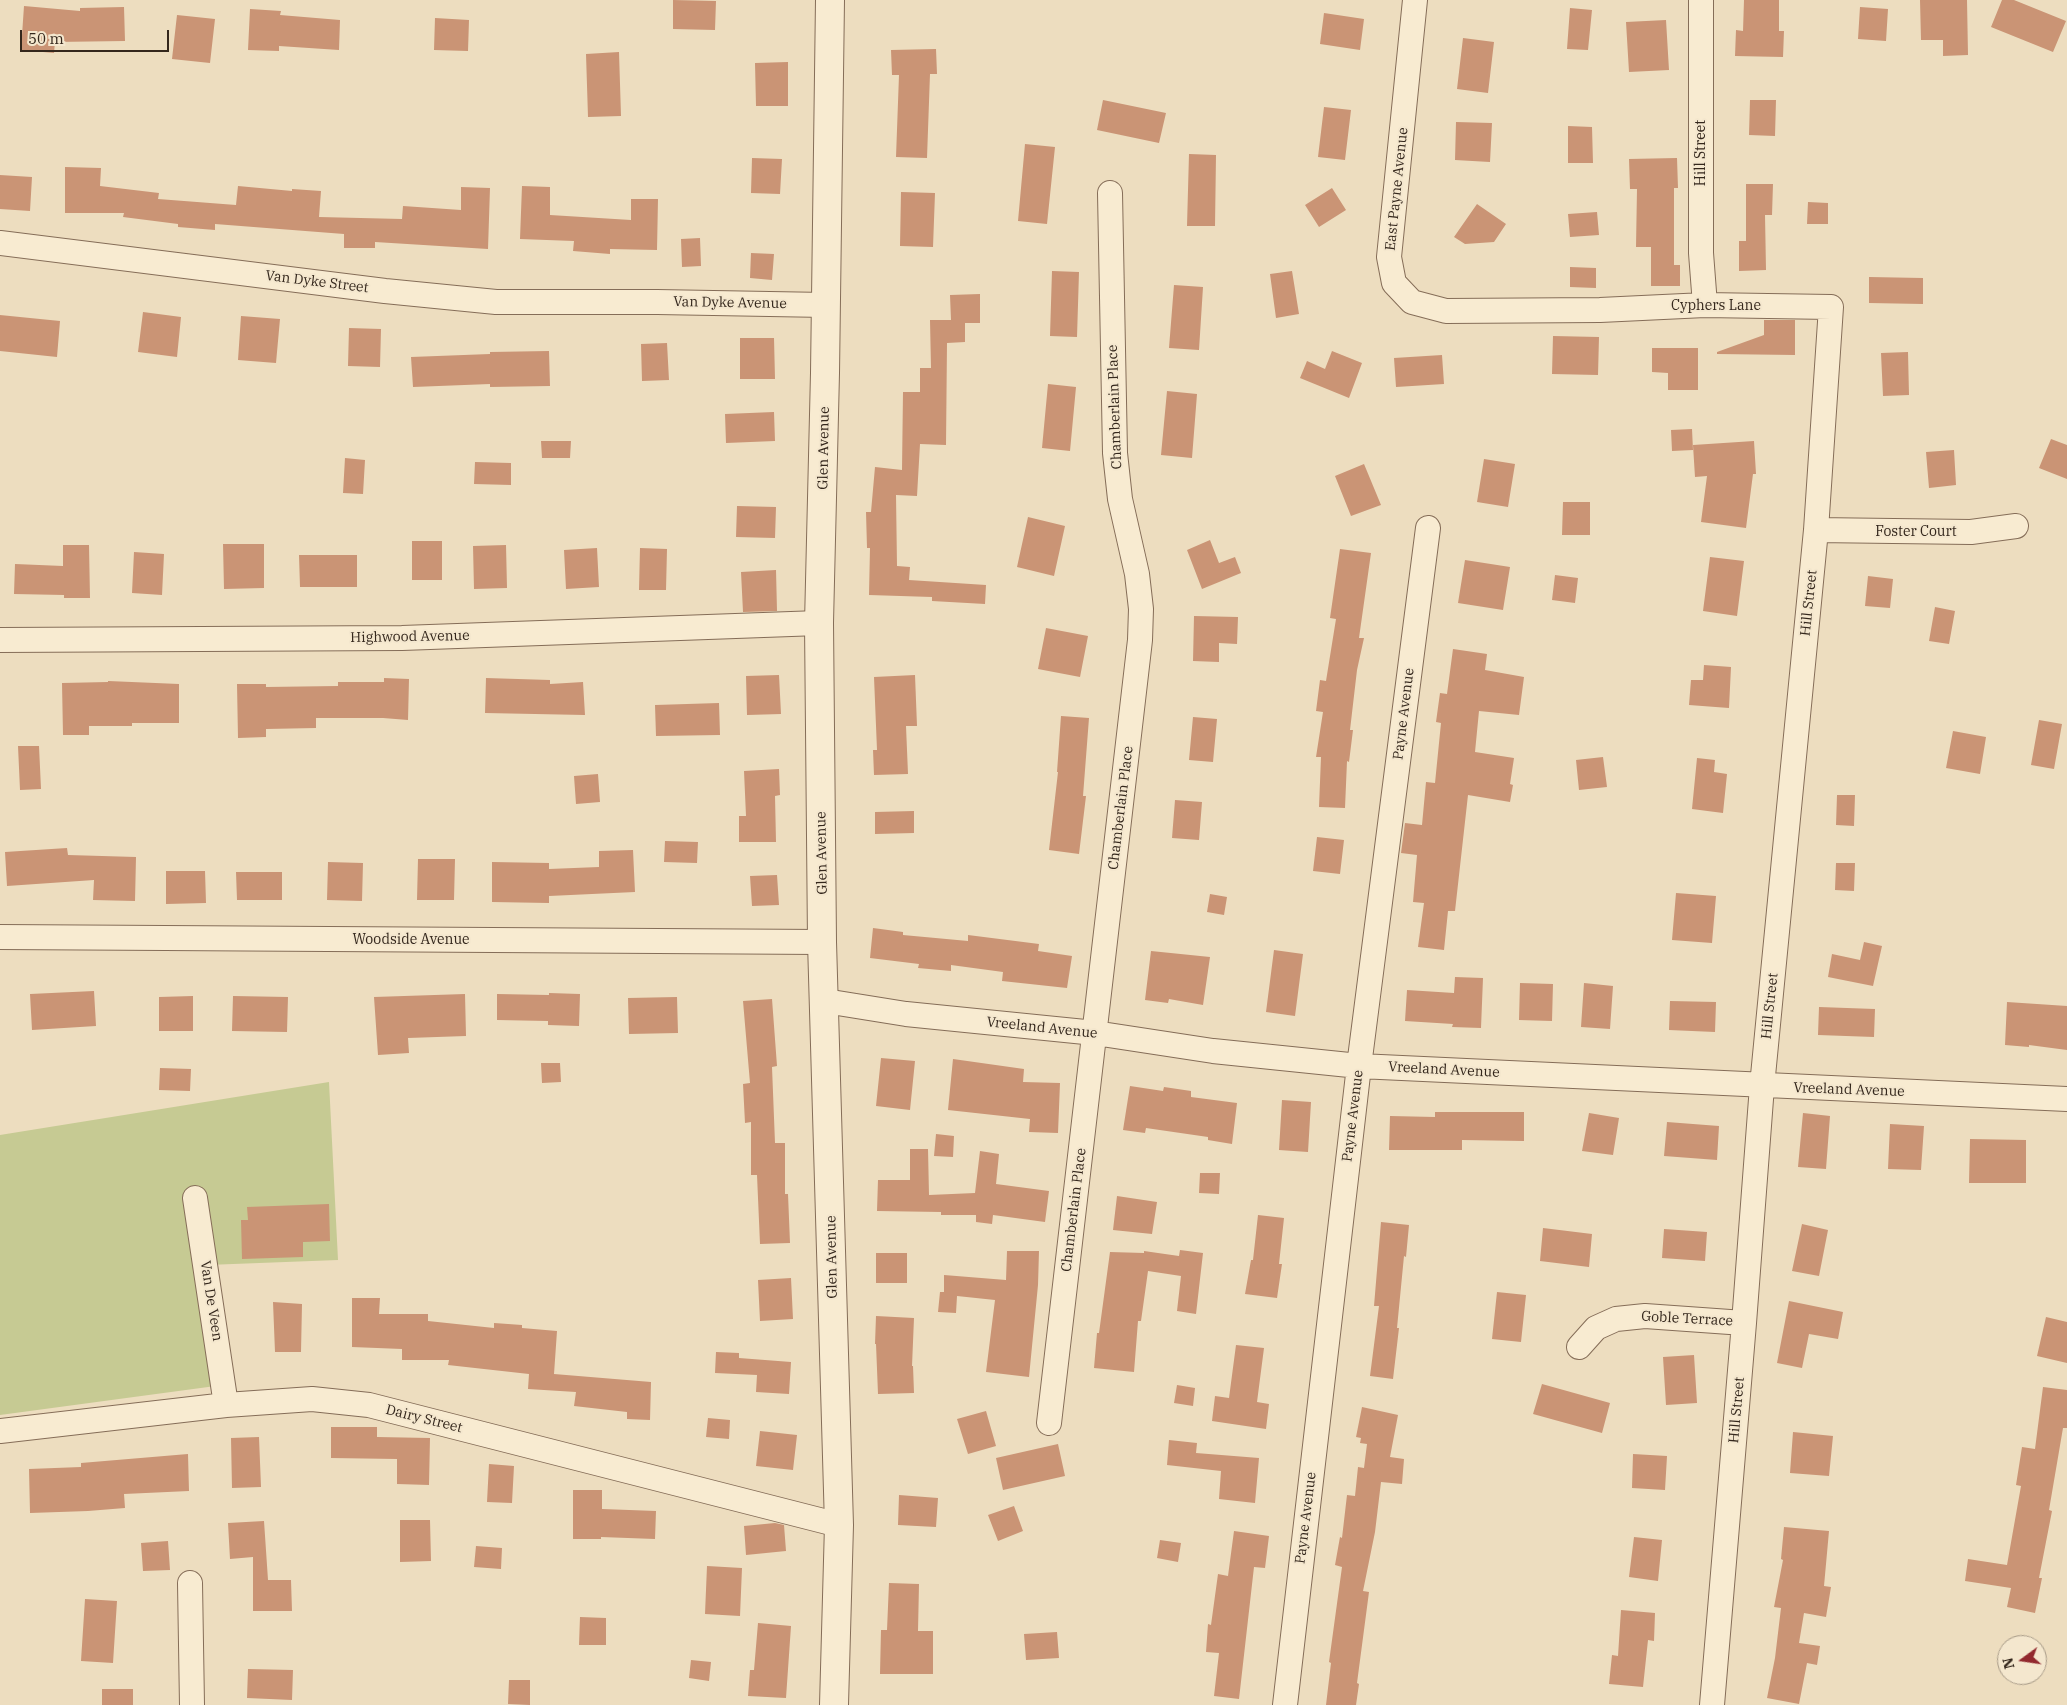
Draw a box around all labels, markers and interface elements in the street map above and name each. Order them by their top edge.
scale bar [22,20,171,52]
text: 50 m [28,29,64,48]
street label: Hill Street [1693,120,1709,186]
street label: East Payne Avenue [1382,126,1412,252]
street label: Van Dyke Street [265,267,369,297]
street label: Van Dyke Avenue [673,294,787,312]
street label: Cyphers Lane [1671,298,1761,314]
street label: Chamberlain Place [1104,344,1126,470]
street label: Glen Avenue [815,406,833,490]
street label: Foster Court [1875,524,1957,540]
street label: Hill Street [1797,569,1821,637]
street label: Highwood Avenue [350,628,470,646]
street label: Payne Avenue [1390,667,1418,761]
street label: Chamberlain Place [1105,745,1137,871]
street label: Glen Avenue [813,811,831,895]
street label: Woodside Avenue [352,932,470,948]
street label: Hill Street [1758,972,1782,1040]
street label: Vreeland Avenue [986,1014,1098,1042]
street label: Vreeland Avenue [1388,1059,1500,1081]
street label: Payne Avenue [1339,1069,1367,1163]
street label: Vreeland Avenue [1793,1080,1905,1100]
street label: Chamberlain Place [1058,1147,1090,1273]
street label: Glen Avenue [823,1215,841,1299]
street label: Van De Veen [196,1260,226,1342]
street label: Goble Terrace [1641,1308,1733,1330]
street label: Hill Street [1726,1376,1748,1444]
street label: Dairy Street [384,1401,464,1437]
street label: Payne Avenue [1292,1471,1320,1565]
north arrow [1997,1635,2047,1685]
text: N [1998,1656,2018,1671]

